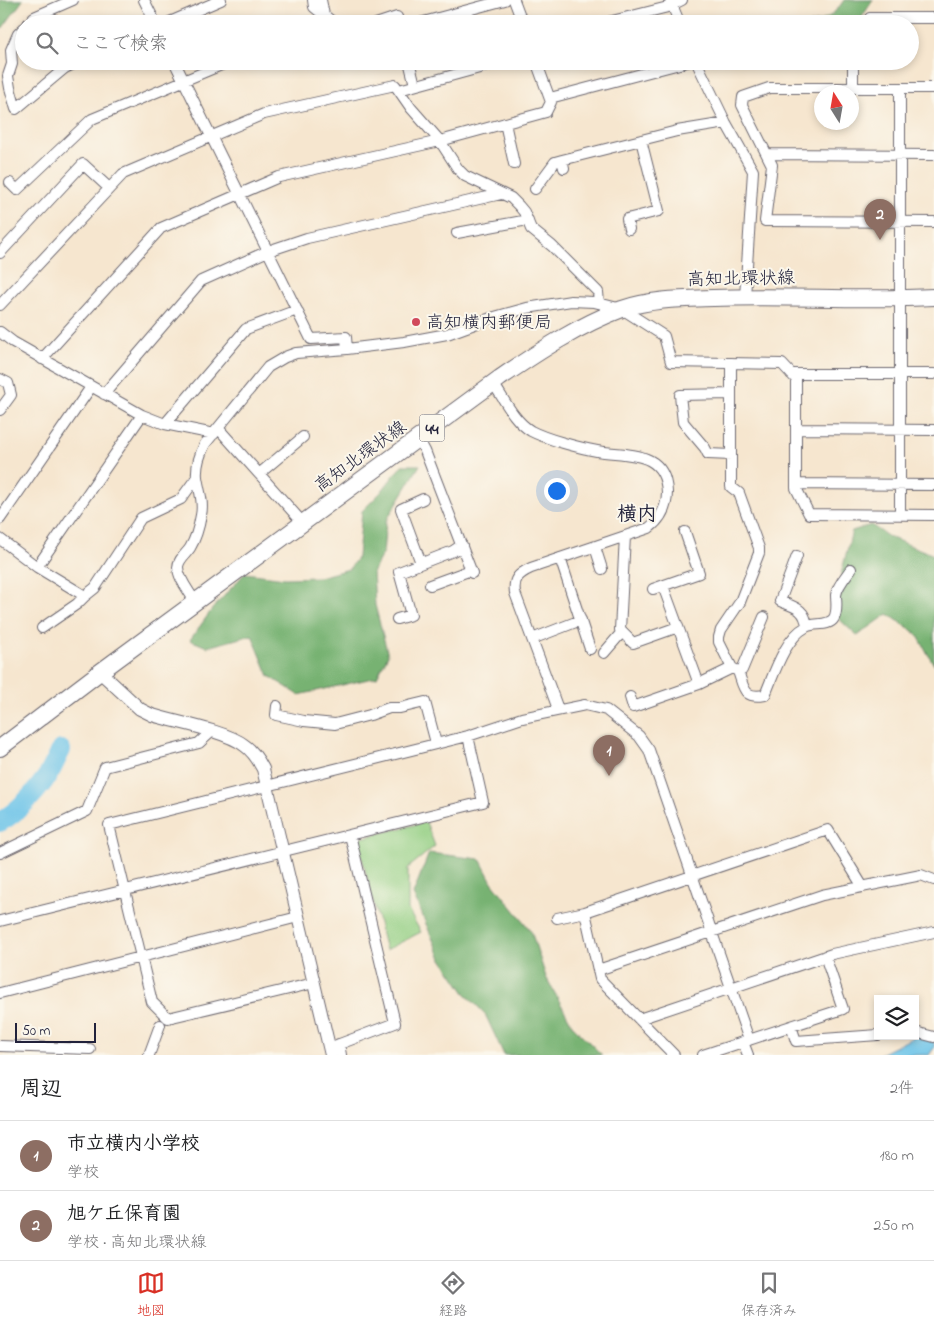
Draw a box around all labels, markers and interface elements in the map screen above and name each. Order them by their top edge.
search box [15,15,919,70]
icon: search [33,29,61,57]
text: ここで検索 [73,31,168,58]
north arrow [814,85,859,130]
pin: 2 [864,199,896,240]
street label: 高知北環状線 [687,266,795,294]
place label: 高知横内郵便局 [426,311,552,337]
marker: 高知横内郵便局 [410,316,422,328]
road number: 44 [420,414,444,442]
street label: 高知北環状線 [310,415,413,500]
your location [544,478,570,504]
district label: 横内 [617,501,657,530]
pin: 1 [593,735,625,776]
map controls [874,995,919,1040]
button: layers [874,995,919,1040]
scale bar [15,1020,96,1043]
text: 50 m [22,1021,50,1042]
text: 周辺 [20,1075,62,1105]
text: 2件 [890,1077,914,1101]
text: 市立横内小学校 [67,1131,200,1158]
text: 1 [33,1144,39,1168]
text: 180 m [880,1144,914,1168]
text: 学校 [67,1161,99,1185]
text: 旭ケ丘保育園 [67,1201,181,1228]
text: 2 [32,1214,40,1238]
text: 250 m [874,1214,914,1238]
text: 学校 · 高知北環状線 [67,1231,206,1255]
tab: 地図 [137,1269,165,1322]
tab: 経路 [439,1269,467,1322]
tab: 保存済み [741,1269,797,1322]

